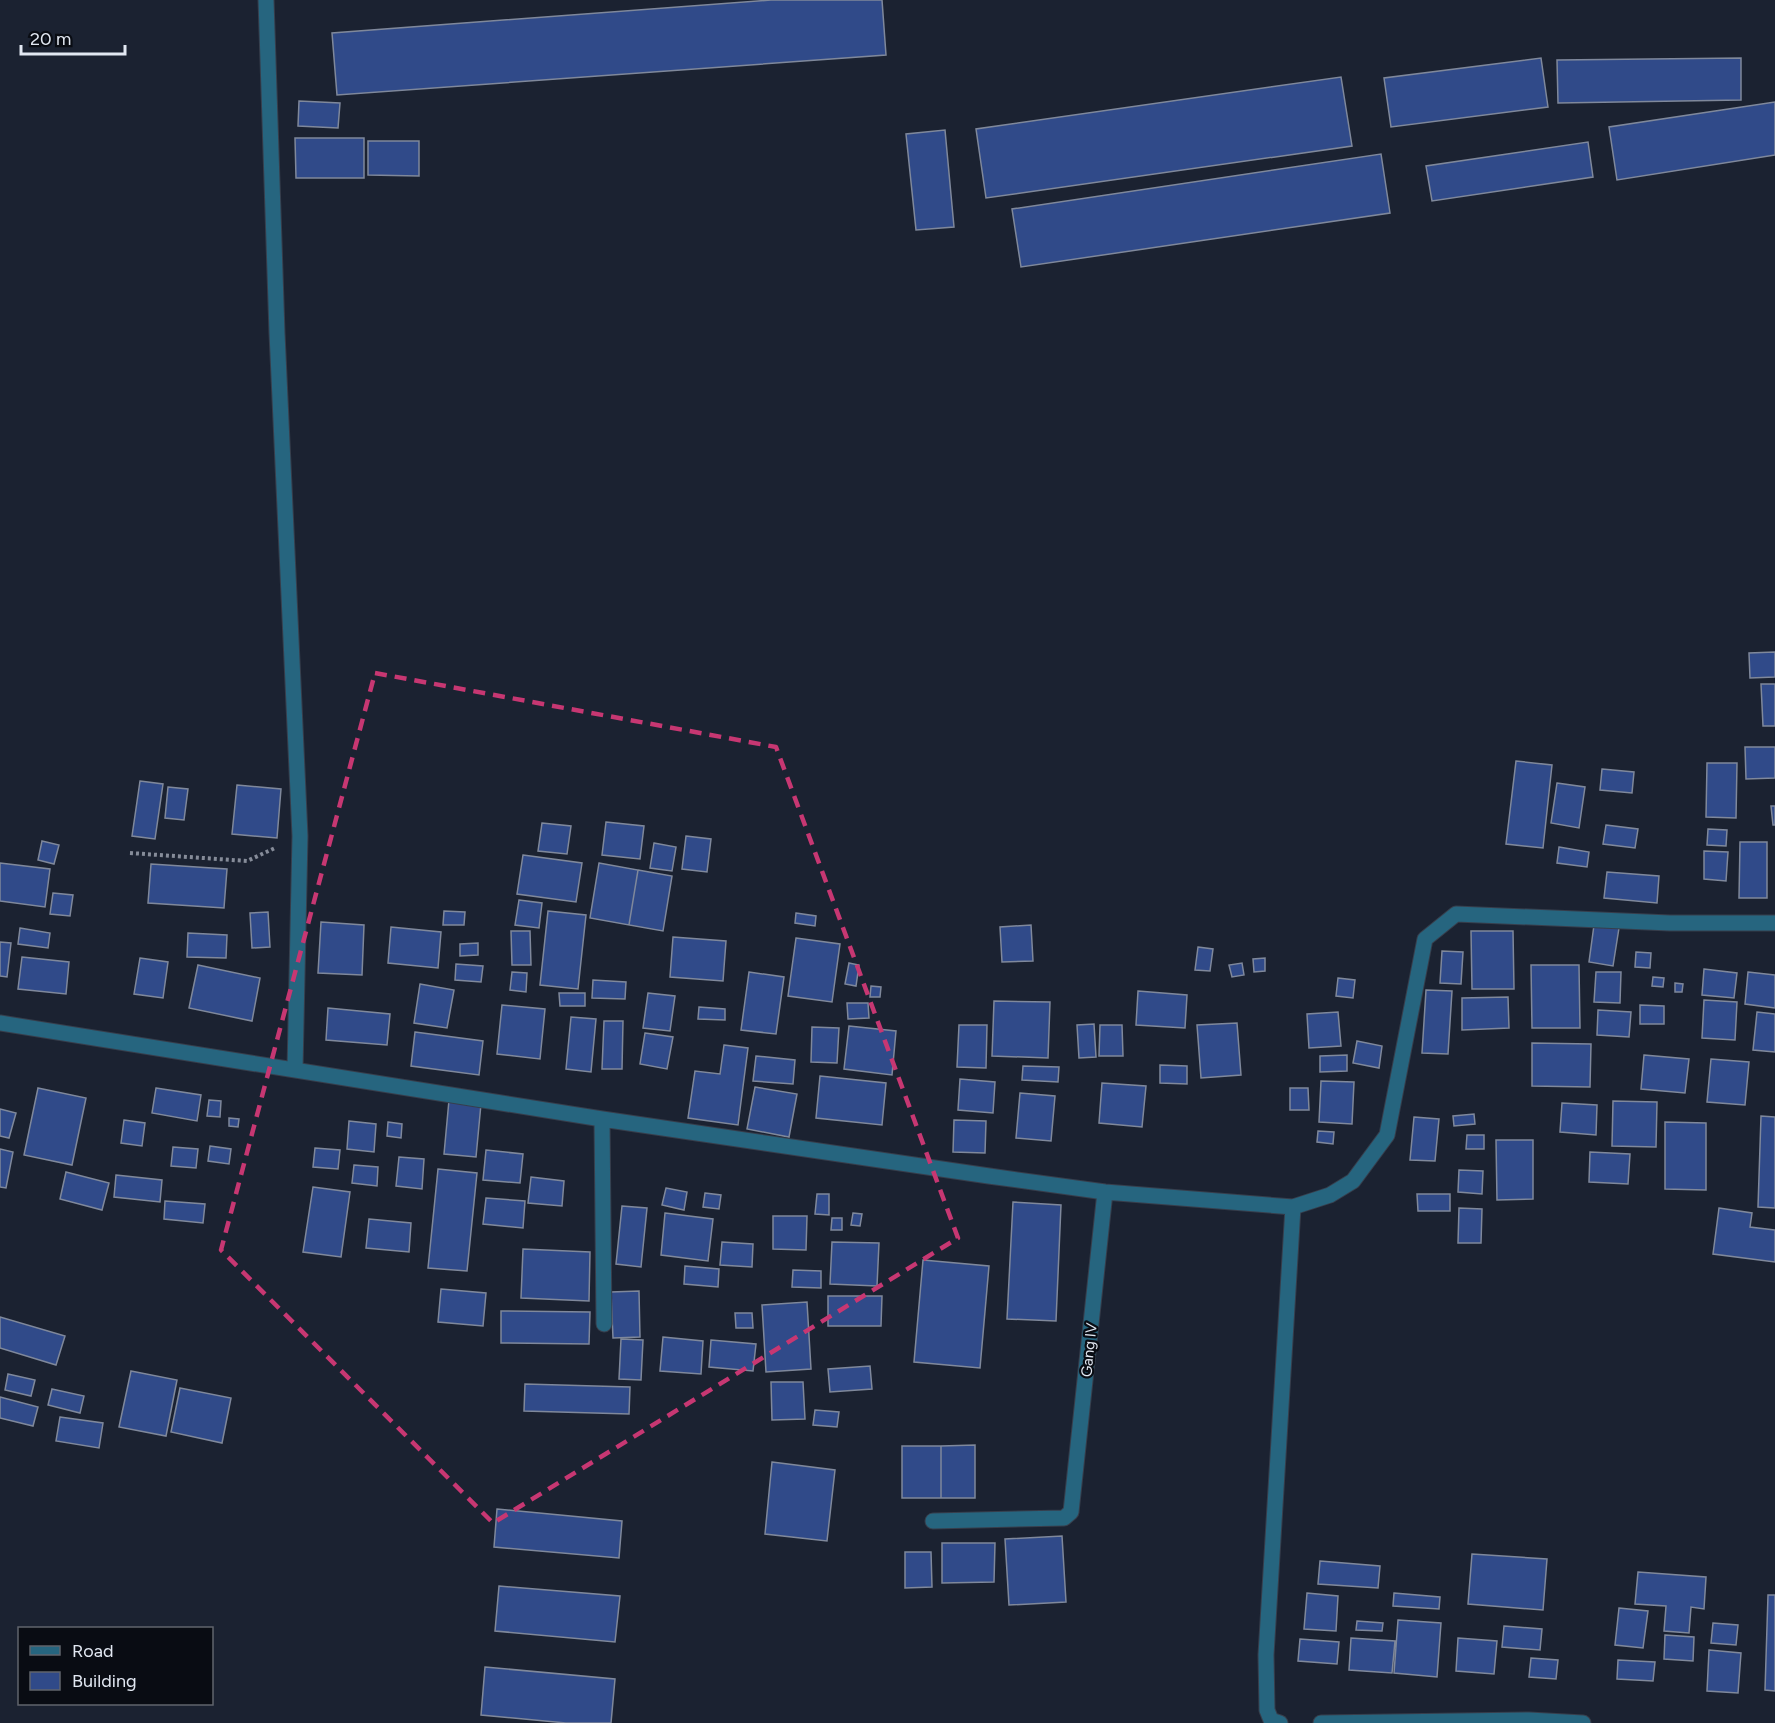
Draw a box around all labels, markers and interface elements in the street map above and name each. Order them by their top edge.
scale bar [21,18,124,56]
text: 20 m [30,28,71,50]
street label: Gang IV [1077,1321,1101,1378]
legend [18,1627,213,1705]
text: Road [72,1640,113,1662]
text: Building [72,1670,137,1692]

